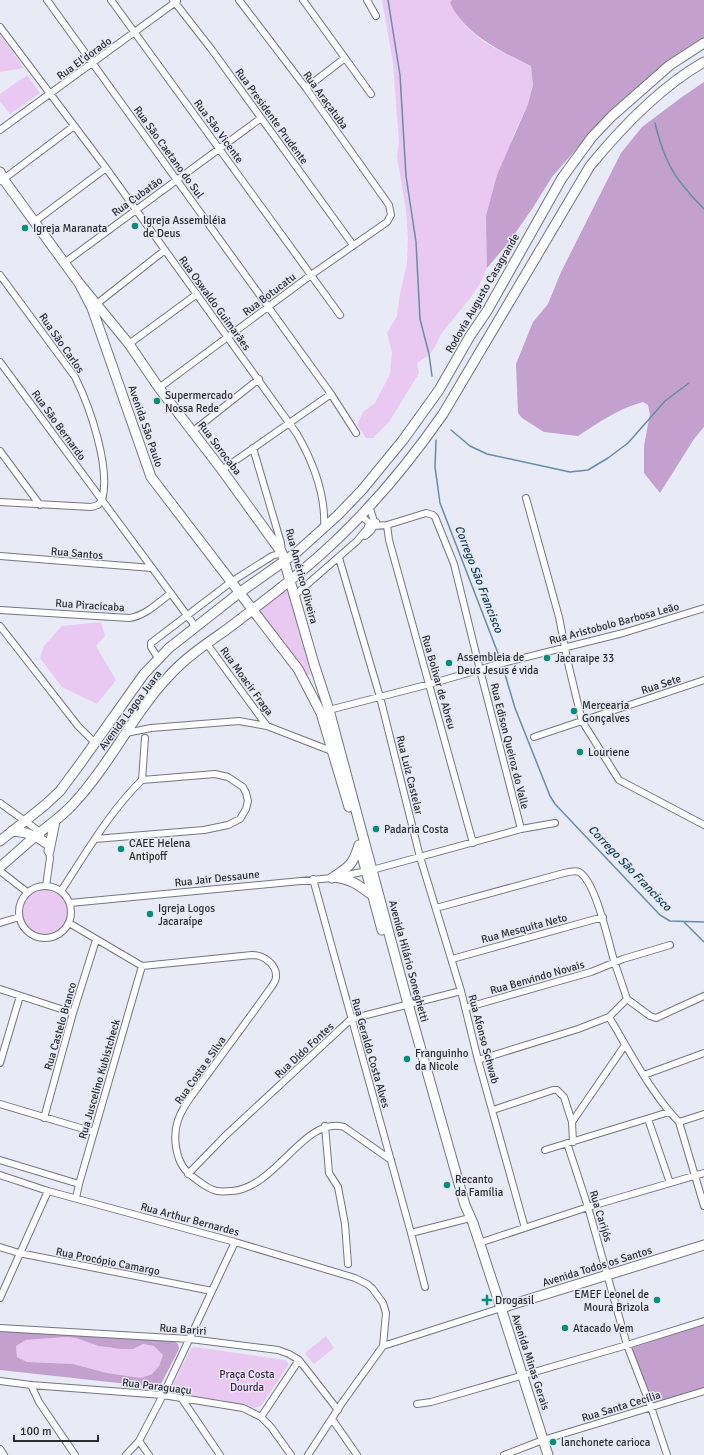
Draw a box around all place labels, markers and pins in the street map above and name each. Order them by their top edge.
place label: Igreja Assembléia de Deus [143,214,226,240]
marker: Igreja Assembléia de Deus [130,221,140,231]
place label: Igreja Maranata [33,222,108,235]
marker: Igreja Maranata [20,223,30,233]
place label: Supermercado Nossa Rede [165,389,233,415]
marker: Supermercado Nossa Rede [152,396,162,406]
place label: Assembleia de Deus Jesus é vida [457,651,539,677]
place label: Jacaraipe 33 [555,652,614,665]
marker: Jacaraipe 33 [542,653,552,663]
marker: Assembleia de Deus Jesus é vida [444,658,454,668]
place label: Mercearia Gonçalves [582,699,630,725]
marker: Mercearia Gonçalves [569,706,579,716]
place label: Louriene [588,746,629,759]
marker: Louriene [575,747,585,757]
place label: Padaria Costa [384,823,449,836]
marker: Padaria Costa [371,824,381,834]
place label: CAEE Helena Antipoff [129,837,191,863]
marker: CAEE Helena Antipoff [116,844,126,854]
place label: Igreja Logos Jacaraípe [158,902,215,928]
marker: Igreja Logos Jacaraípe [145,909,155,919]
place label: Franguinho da Nicole [415,1047,469,1073]
marker: Franguinho da Nicole [402,1054,412,1064]
place label: Recanto da Família [455,1173,504,1199]
marker: Recanto da Família [442,1180,452,1190]
place label: EMEF Leonel de Moura Brizola [574,1288,649,1314]
place label: Drogasil [495,1294,534,1307]
marker: Drogasil [482,1295,492,1305]
marker: EMEF Leonel de Moura Brizola [652,1295,662,1305]
place label: Atacado Vem [573,1322,634,1335]
marker: Atacado Vem [560,1323,570,1333]
place label: lanchonete carioca [561,1436,651,1449]
marker: lanchonete carioca [548,1437,558,1447]

